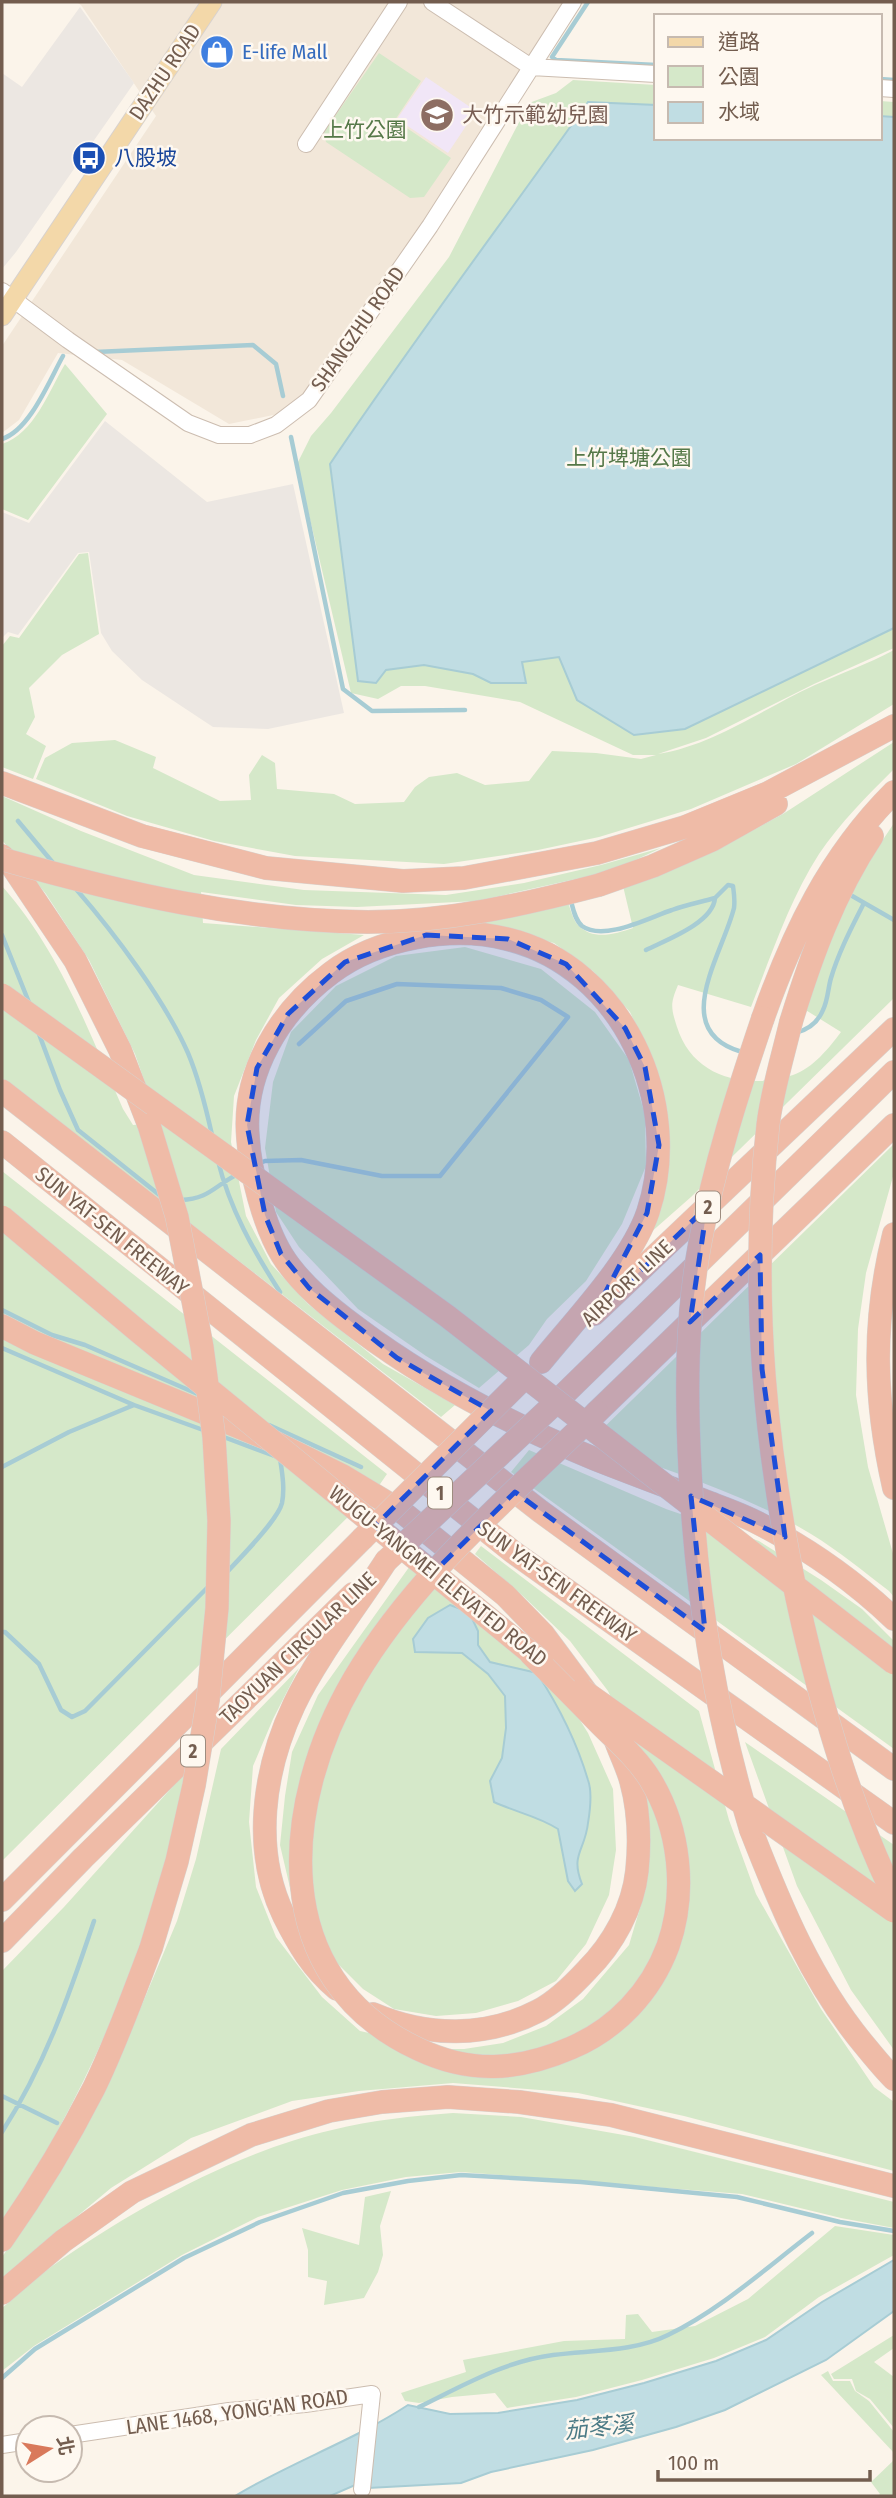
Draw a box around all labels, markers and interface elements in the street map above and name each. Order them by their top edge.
legend [654,14,882,140]
street label: DAZHU ROAD [123,19,207,125]
text: 道路 [718,29,760,55]
shop icon: E-life Mall [198,33,236,71]
place label: E-life Mall [242,39,328,65]
text: 公園 [718,64,760,90]
school or university icon: 大竹示範幼兒園 [418,96,456,134]
text: 水域 [718,99,760,125]
place label: 大竹示範幼兒園 [462,102,609,128]
park label: 上竹公園 [323,117,407,143]
bus stop icon: 八股坡 [70,139,108,177]
place label: 八股坡 [114,145,177,171]
street label: SHANGZHU ROAD [305,262,411,396]
park label: 上竹埤塘公園 [566,445,692,471]
street label: SUN YAT-SEN FREEWAY [30,1161,194,1301]
road number: 2 [696,1191,720,1222]
street label: AIRPORT LINE [576,1234,678,1332]
road number: 1 [428,1478,452,1508]
street label: WUGU-YANGMEI ELEVATED ROAD [324,1480,552,1672]
street label: SUN YAT-SEN FREEWAY [473,1516,642,1649]
street label: TAOYUAN CIRCULAR LINE [214,1566,382,1730]
road number: 2 [181,1736,205,1766]
street label: LANE 1468, YONG'AN ROAD [124,2384,350,2440]
water label: 茄苳溪 [563,2409,638,2445]
north arrow [14,2414,84,2484]
text: 北 [52,2434,78,2457]
scale bar [658,2438,870,2482]
text: 100 m [668,2450,719,2476]

